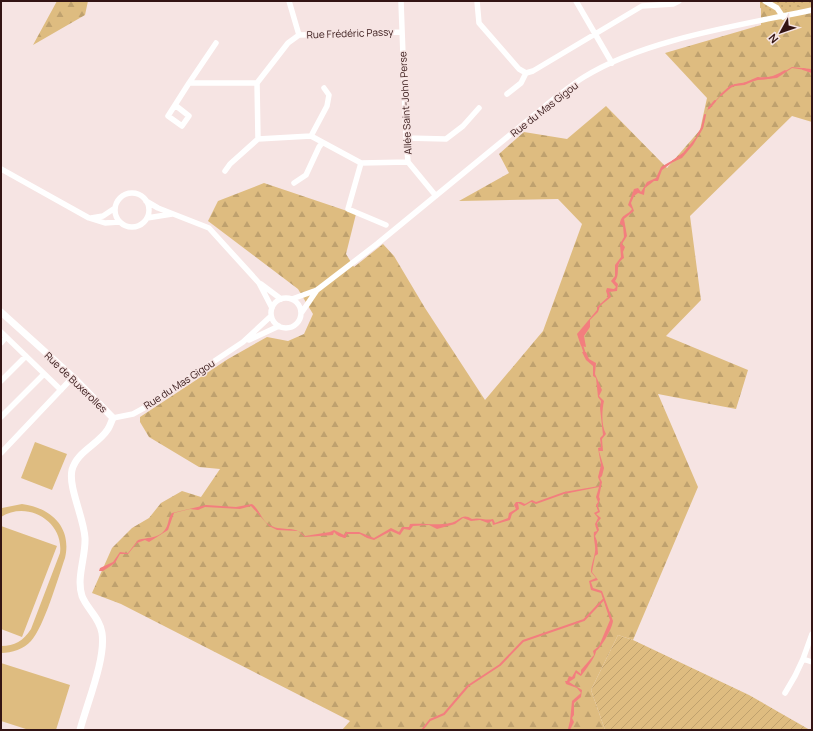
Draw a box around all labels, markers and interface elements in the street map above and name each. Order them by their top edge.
north arrow [761,12,801,52]
street label: Rue Frédéric Passy [306,24,394,42]
text: N [765,31,781,47]
street label: Allée Saint-John Perse [395,51,415,155]
street label: Rue du Mas Gigou [507,78,581,140]
street label: Rue de Buxerolles [42,348,110,416]
street label: Rue du Mas Gigou [141,356,217,412]

